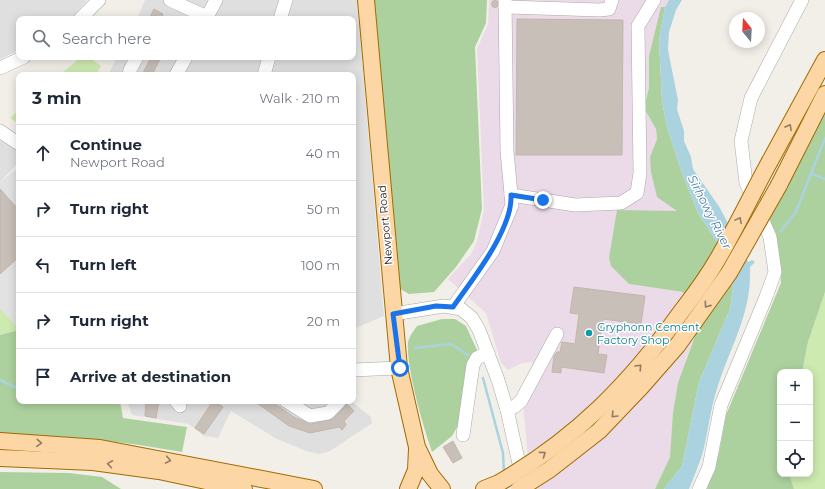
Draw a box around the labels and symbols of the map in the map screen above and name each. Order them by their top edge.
north arrow [729,12,765,48]
one-way arrow [784,124,792,131]
water label: Sirhowy River [685,172,735,252]
street label: Newport Road [375,184,395,266]
route end [534,191,552,209]
one-way arrow [734,217,741,225]
one-way arrow [704,301,712,308]
place label: Gryphonn Cement Factory Shop [597,320,700,347]
marker: Gryphonn Cement Factory Shop [584,328,594,338]
route start [391,359,409,377]
one-way arrow [634,364,642,372]
one-way arrow [611,410,619,418]
one-way arrow [36,438,42,447]
one-way arrow [539,452,546,459]
one-way arrow [165,455,171,464]
one-way arrow [106,460,113,469]

